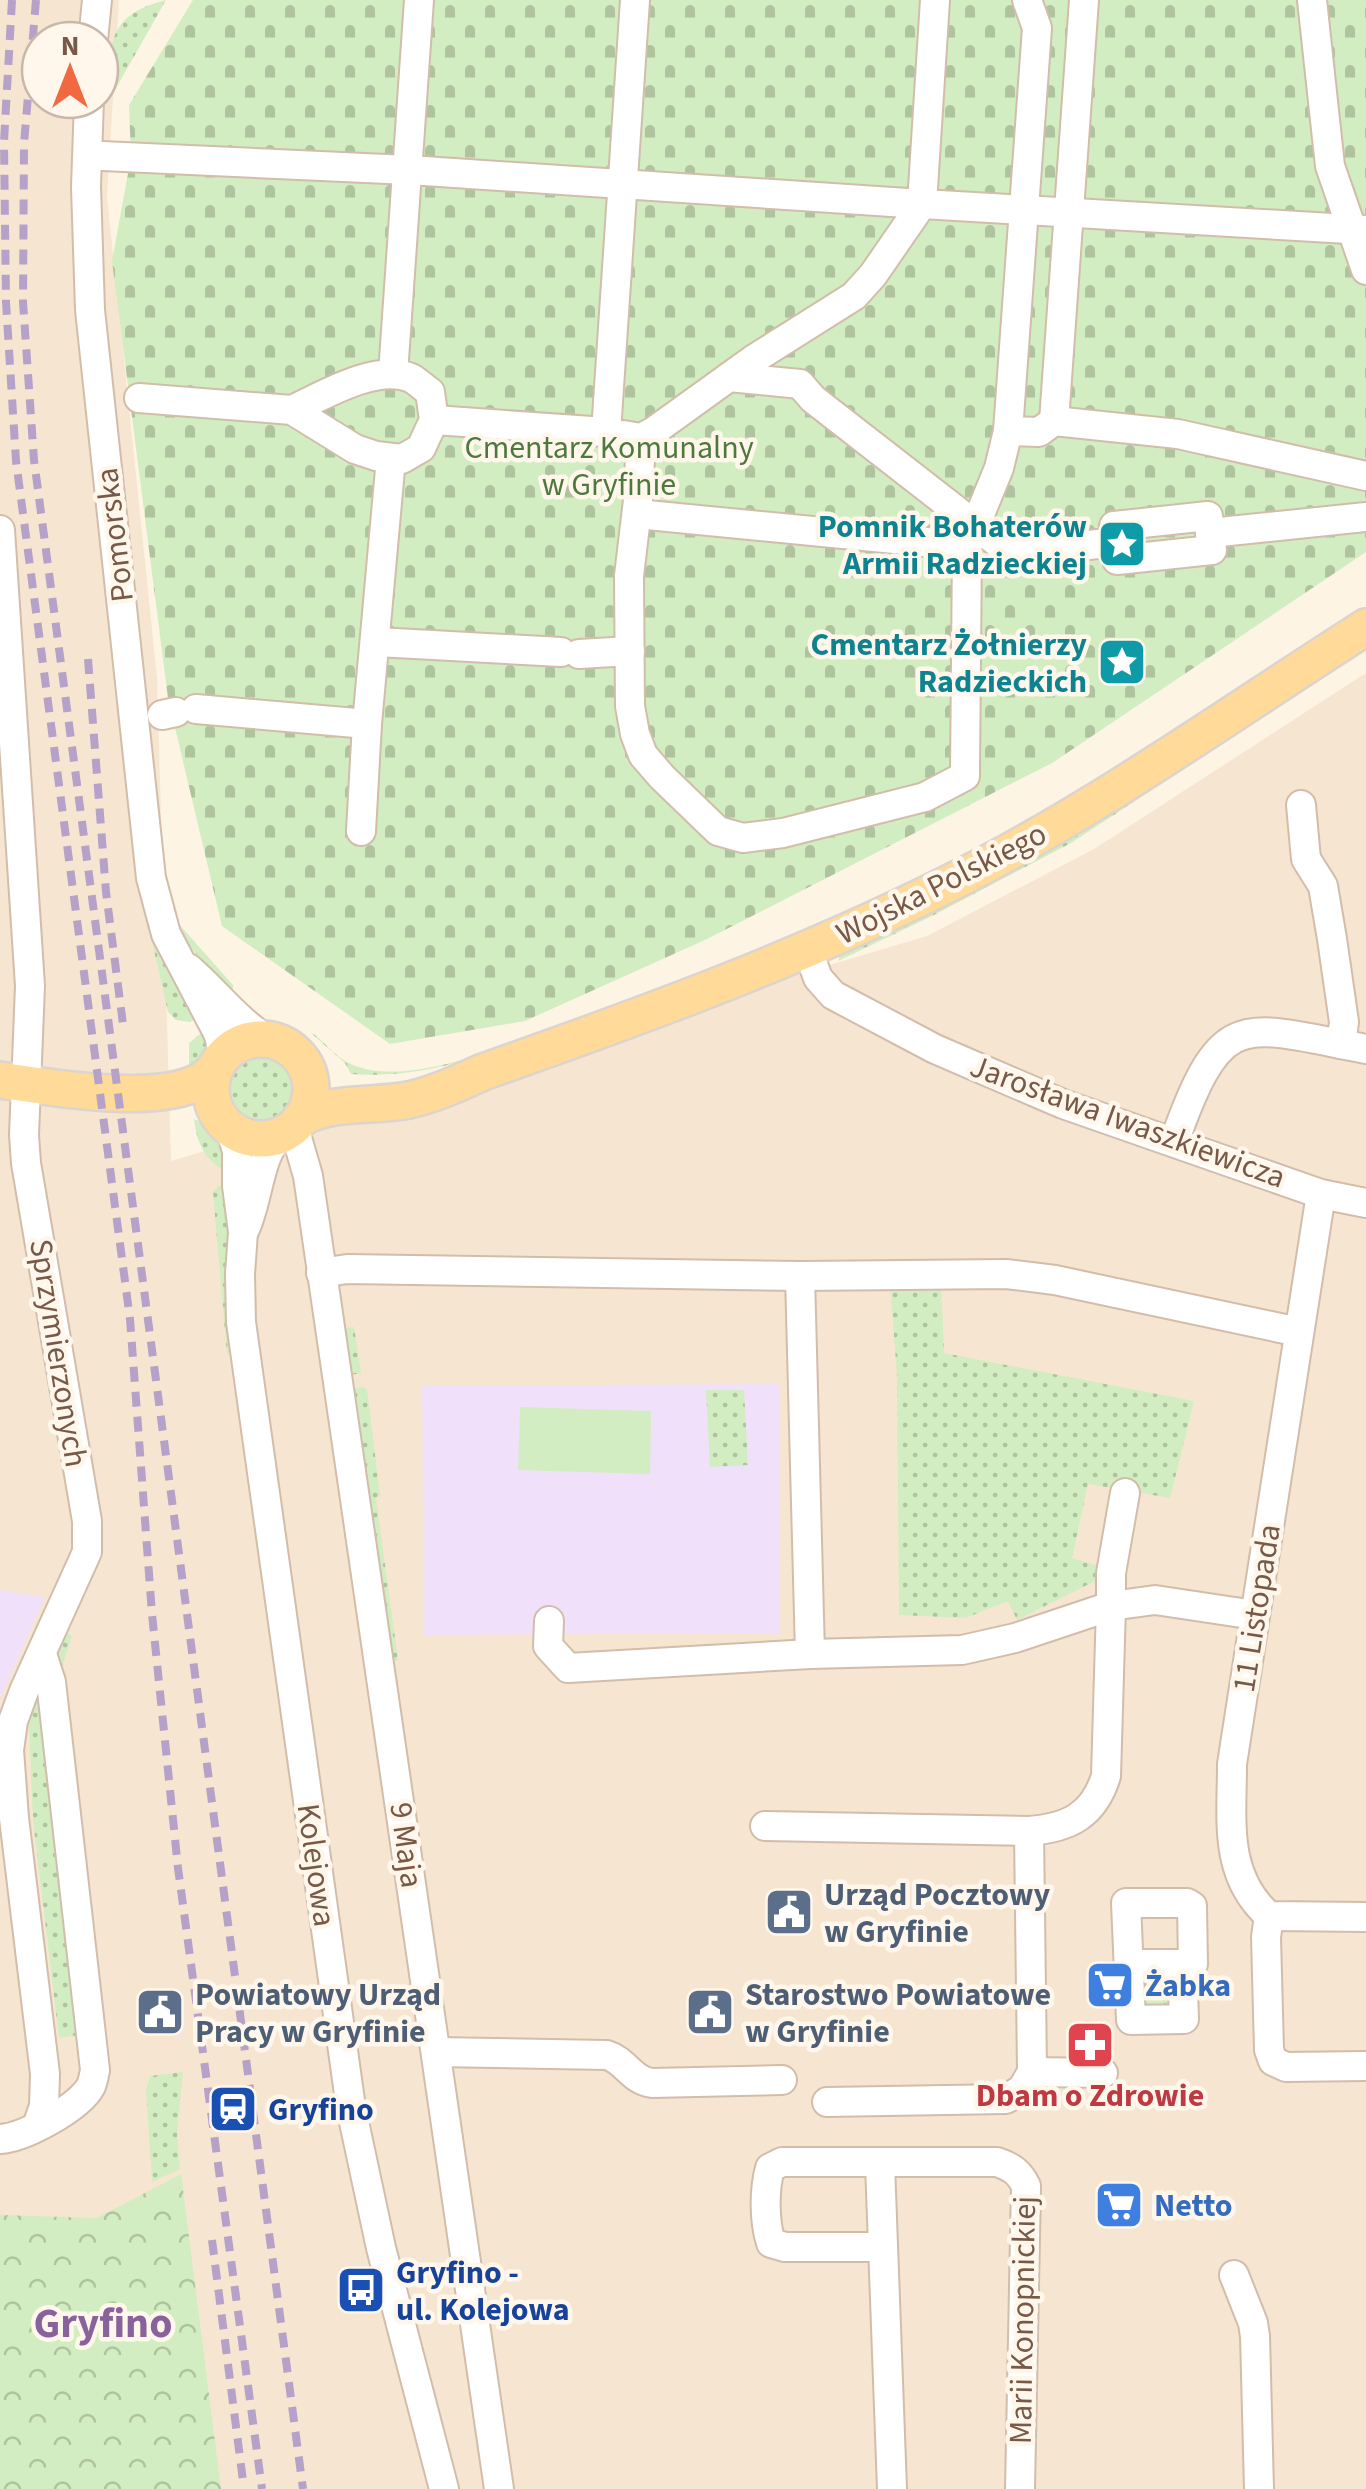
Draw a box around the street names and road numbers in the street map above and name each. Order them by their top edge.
street label: Pomorska [84,465,146,604]
street label: Wojska Polskiego [828,811,1055,957]
street label: Jarosława Iwaszkiewicza [964,1044,1292,1200]
street label: Sprzymierzonych [17,1236,99,1471]
street label: 11 Listopada [1221,1521,1293,1695]
street label: 9 Maja [377,1799,435,1891]
street label: Kolejowa [285,1801,347,1930]
street label: Marii Konopnickiej [998,2195,1048,2445]

